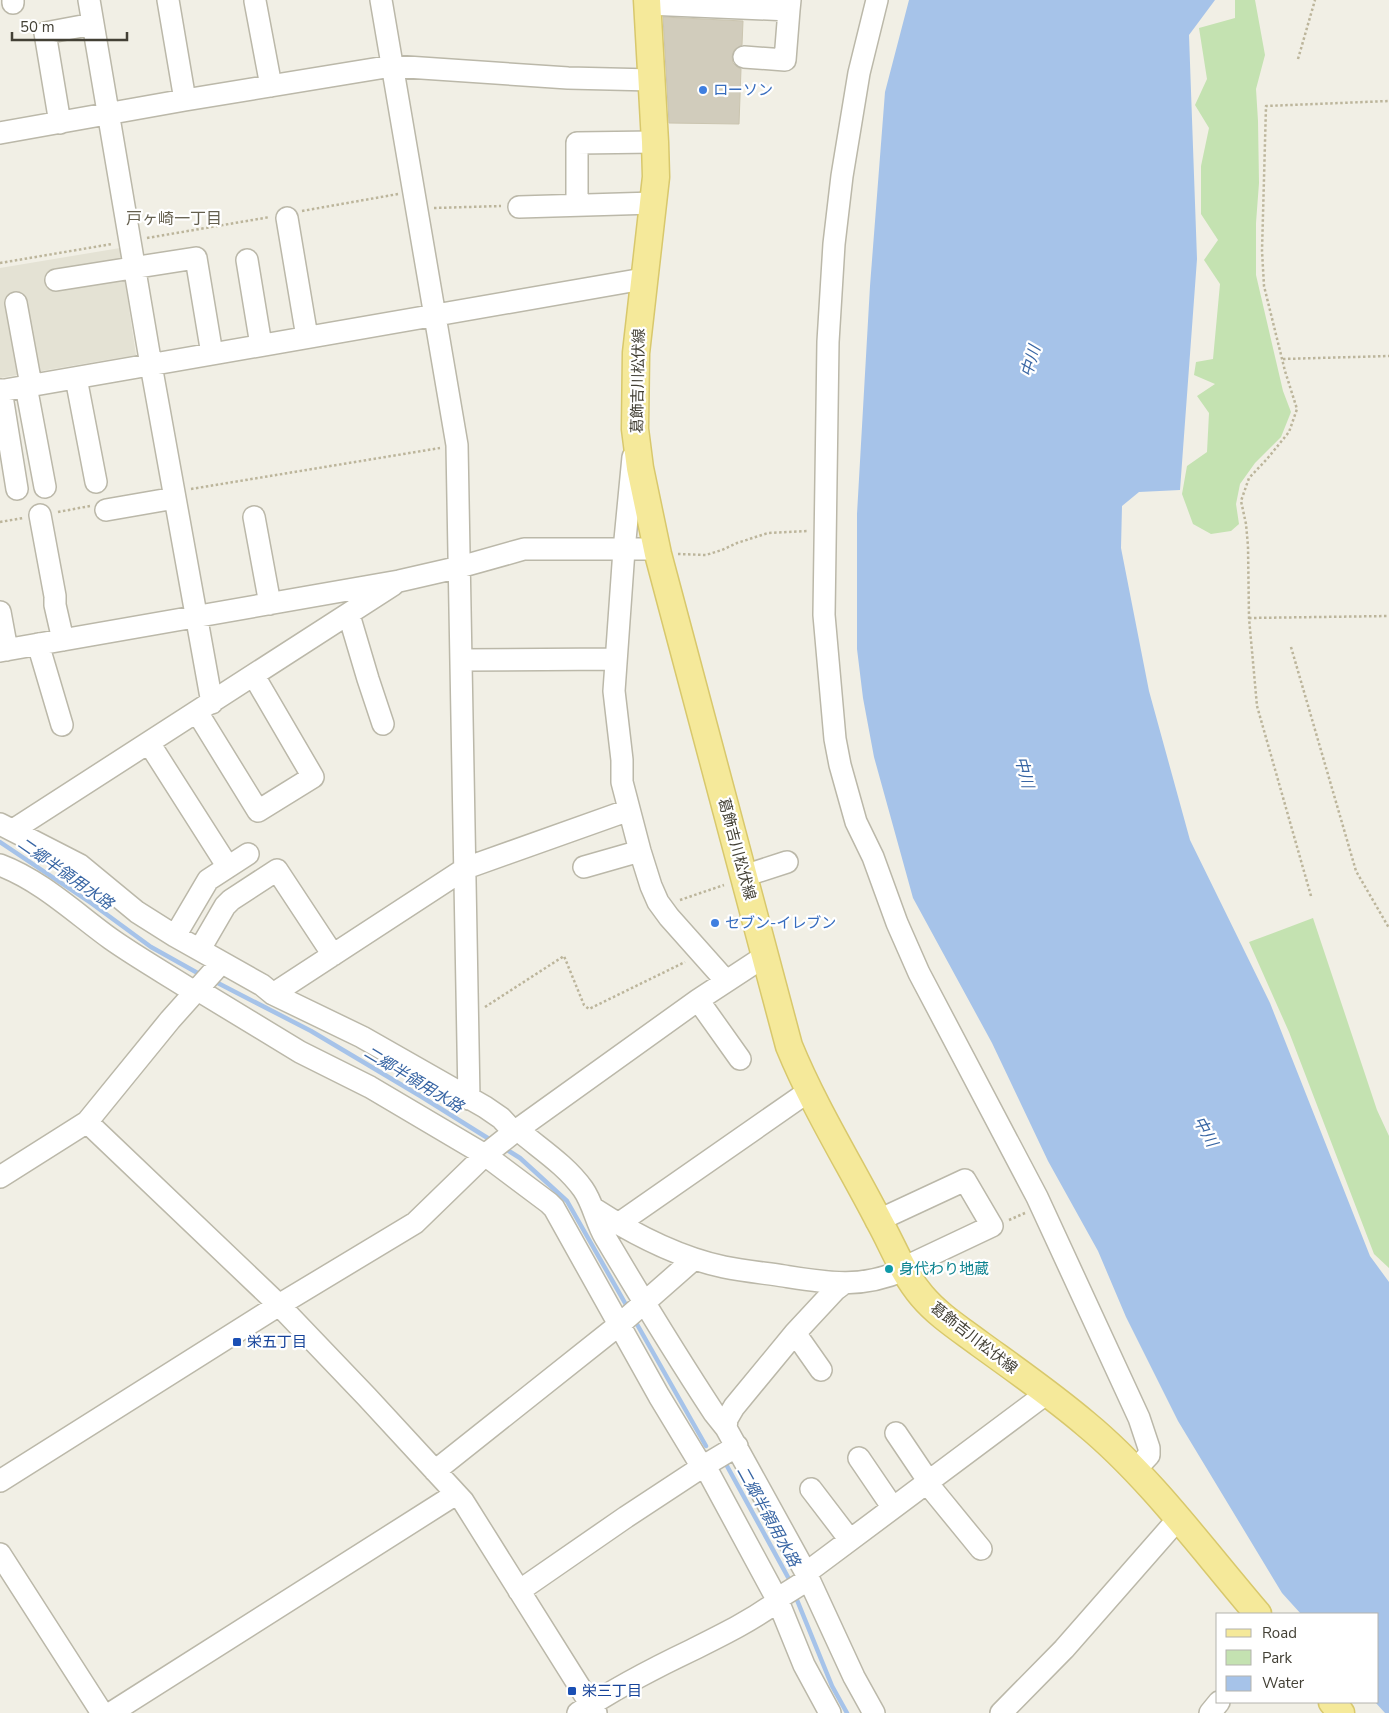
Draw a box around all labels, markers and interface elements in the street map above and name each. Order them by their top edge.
scale bar [12,10,128,42]
text: 50 m [20,17,55,37]
place label: ローソン [713,80,773,100]
marker: ローソン [697,84,709,96]
district label: 戸ヶ崎一丁目 [126,208,222,230]
street label: 葛飾吉川松伏線 [627,328,649,434]
water label: 中川 [1016,341,1046,380]
water label: 中川 [1009,754,1039,792]
street label: 葛飾吉川松伏線 [714,796,760,902]
water label: 二郷半領用水路 [13,833,119,916]
place label: セブン-イレブン [725,913,836,933]
marker: セブン-イレブン [709,917,721,929]
water label: 二郷半領用水路 [360,1042,469,1119]
water label: 中川 [1188,1112,1223,1153]
place label: 身代わり地蔵 [899,1259,989,1279]
marker: 身代わり地蔵 [883,1263,895,1275]
street label: 葛飾吉川松伏線 [926,1298,1022,1378]
place label: 栄五丁目 [247,1332,307,1352]
marker: 栄五丁目 [231,1336,243,1348]
water label: 二郷半領用水路 [731,1462,806,1573]
legend [1216,1613,1379,1703]
text: Road [1262,1623,1297,1643]
text: Park [1262,1648,1292,1668]
text: Water [1262,1673,1305,1693]
place label: 栄三丁目 [582,1681,642,1701]
marker: 栄三丁目 [566,1685,578,1697]

